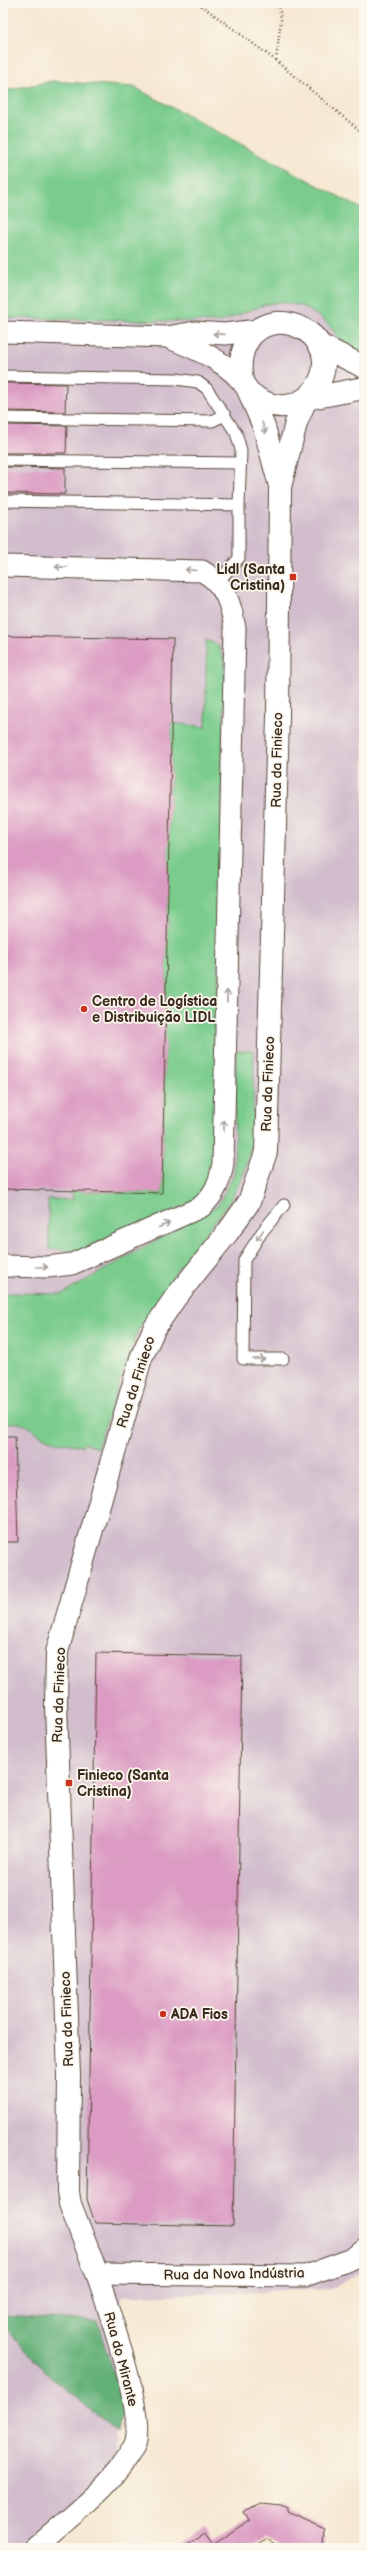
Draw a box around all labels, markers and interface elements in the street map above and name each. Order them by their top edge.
one-way arrow [213,330,226,337]
one-way arrow [261,422,268,435]
place label: Lidl (Santa Cristina) [216,561,285,594]
one-way arrow [55,563,68,571]
one-way arrow [185,566,198,573]
marker: Lidl (Santa Cristina) [288,572,298,582]
street label: Rua da Finieco [268,712,286,808]
one-way arrow [223,990,231,1003]
place label: Centro de Logística e Distribuição LIDL [92,993,217,1026]
marker: Centro de Logística e Distribuição LIDL [79,1004,89,1014]
street label: Rua da Finieco [258,1036,278,1132]
one-way arrow [220,1120,228,1133]
one-way arrow [157,1221,169,1228]
one-way arrow [256,1229,264,1240]
one-way arrow [35,1263,48,1271]
street label: Rua da Finieco [113,1334,159,1430]
one-way arrow [252,1355,265,1363]
street label: Rua da Finieco [49,1647,69,1743]
place label: Finieco (Santa Cristina) [77,1767,169,1800]
marker: Finieco (Santa Cristina) [64,1778,74,1788]
street label: Rua da Finieco [57,1971,77,2067]
place label: ADA Fios [170,2006,228,2023]
marker: ADA Fios [158,2009,168,2019]
street label: Rua da Nova Indústria [163,2264,305,2284]
street label: Rua do Mirante [100,2310,142,2408]

